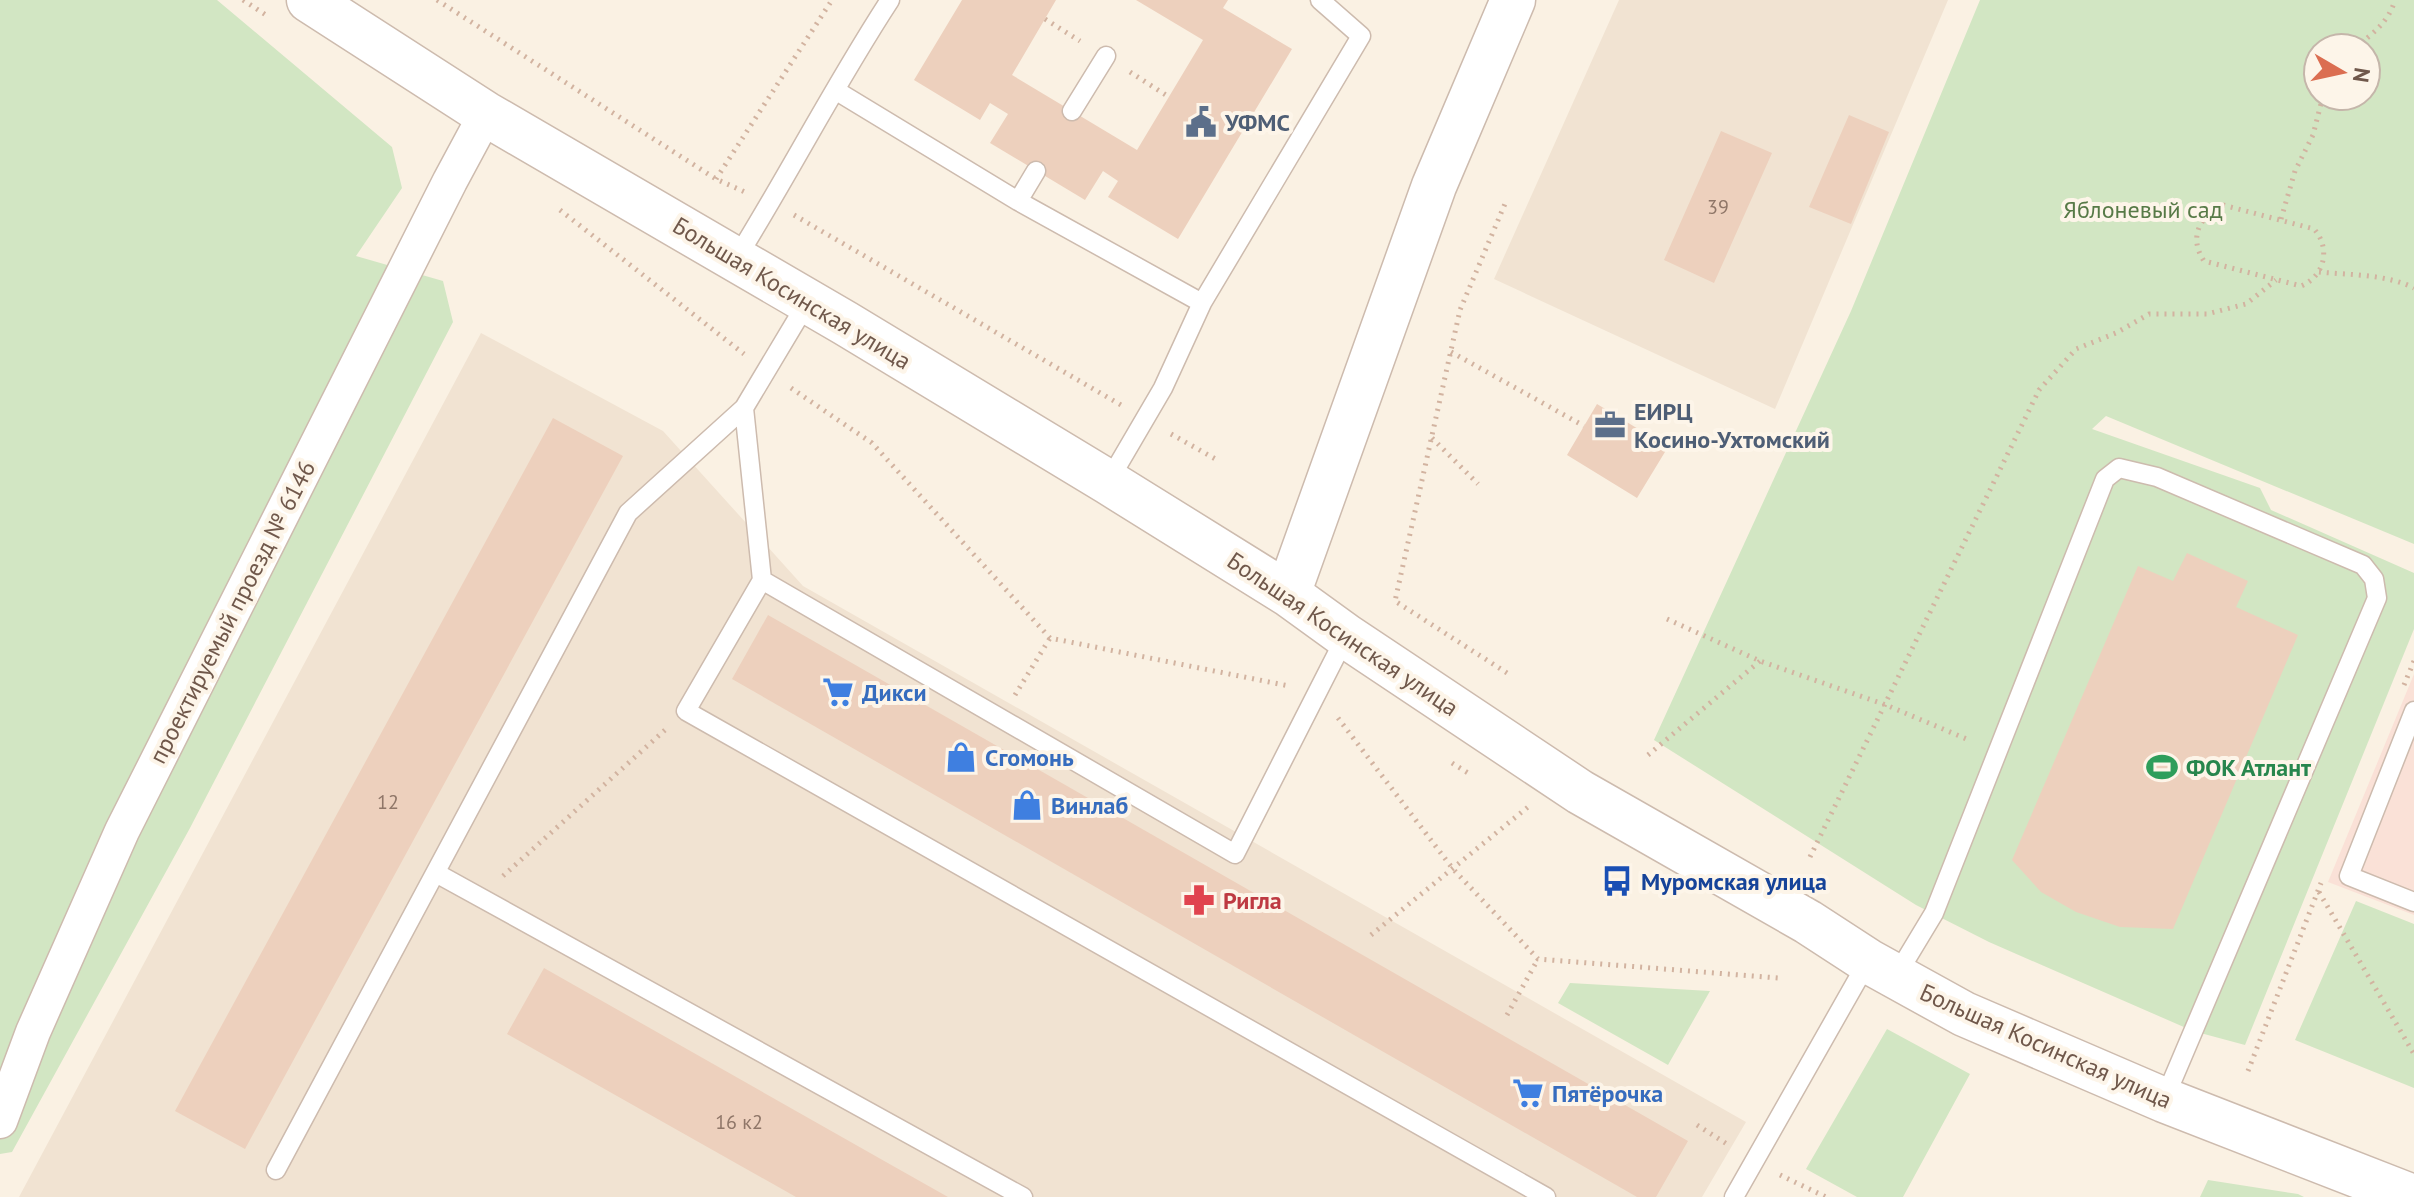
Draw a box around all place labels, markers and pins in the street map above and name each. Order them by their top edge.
public building icon: УФМС [1184,105,1218,139]
place label: УФМС [1224,107,1290,138]
place label: ЕИРЦ Косино-Ухтомский [1634,396,1830,455]
office icon: ЕИРЦ Косино-Ухтомский [1593,408,1627,442]
supermarket icon: Дикси [821,675,855,709]
place label: Дикси [862,677,927,708]
shop icon: Сгомонь [944,740,978,774]
place label: Сгомонь [985,742,1074,773]
sports icon: ФОК Атлант [2145,750,2179,784]
place label: ФОК Атлант [2186,752,2312,783]
shop icon: Винлаб [1010,788,1044,822]
place label: Винлаб [1051,790,1128,821]
bus stop icon: Муромская улица [1600,864,1634,898]
place label: Муромская улица [1641,866,1827,897]
pharmacy icon: Ригла [1182,883,1216,917]
place label: Ригла [1223,885,1282,916]
supermarket icon: Пятёрочка [1511,1076,1545,1110]
place label: Пятёрочка [1552,1078,1663,1109]

